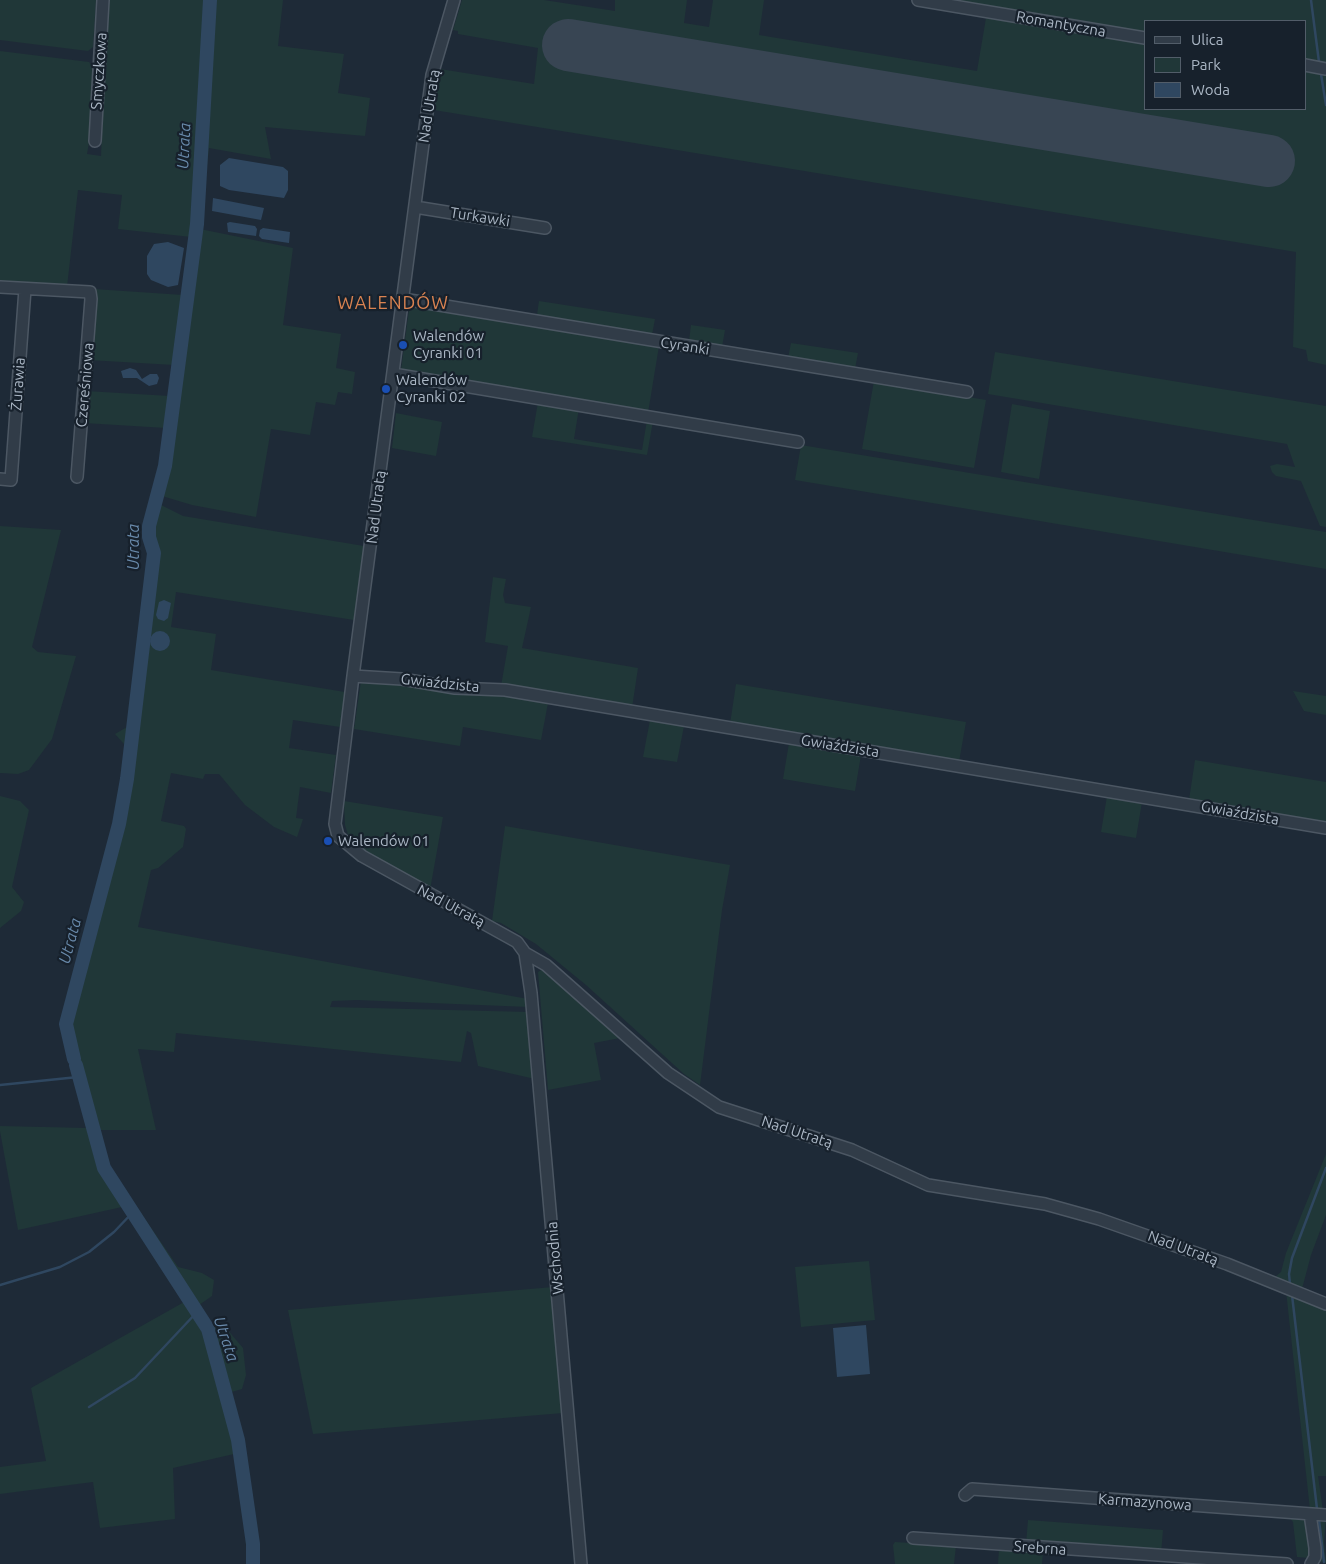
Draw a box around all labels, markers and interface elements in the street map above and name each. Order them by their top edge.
street label: Romantyczna [1015,7,1107,41]
legend [1144,20,1306,110]
text: Ulica [1191,31,1223,48]
street label: Smyczkowa [87,32,111,110]
text: Park [1191,56,1221,73]
street label: Nad Utratą [414,68,444,144]
text: Woda [1191,81,1230,98]
water label: Utrata [173,122,195,170]
street label: Turkawki [449,203,511,231]
district label: WALENDÓW [336,292,450,314]
place label: Walendów Cyranki 01 [413,327,484,362]
street label: Cyranki [659,333,711,359]
marker: Walendów Cyranki 01 [397,339,409,351]
street label: Czereśniowa [72,342,98,428]
street label: Żurawia [7,357,29,411]
place label: Walendów Cyranki 02 [396,371,467,406]
marker: Walendów Cyranki 02 [380,383,392,395]
street label: Nad Utratą [363,469,389,545]
water label: Utrata [124,524,144,570]
street label: Gwiaździsta [400,670,480,696]
street label: Gwiaździsta [800,731,880,761]
street label: Gwiaździsta [1199,797,1281,829]
place label: Walendów 01 [338,832,430,850]
marker: Walendów 01 [322,835,334,847]
street label: Nad Utratą [414,881,488,931]
water label: Utrata [55,916,85,966]
street label: Nad Utratą [759,1112,835,1152]
street label: Wschodnia [543,1221,567,1295]
street label: Nad Utratą [1145,1227,1221,1269]
water label: Utrata [209,1314,243,1364]
street label: Karmazynowa [1097,1490,1193,1514]
street label: Srebrna [1013,1537,1067,1559]

